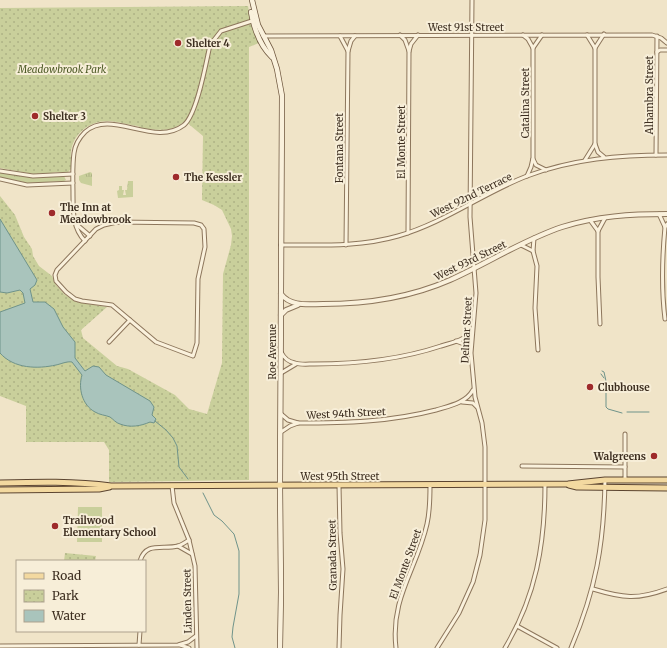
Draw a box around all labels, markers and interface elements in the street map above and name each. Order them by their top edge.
street label: West 91st Street [427,21,504,34]
place label: Shelter 4 [186,37,230,50]
marker: Shelter 4 [173,38,183,48]
street label: Alhambra Street [643,56,656,135]
park label: Meadowbrook Park [17,63,107,76]
street label: Catalina Street [519,68,532,138]
street label: El Monte Street [395,105,408,179]
place label: Shelter 3 [43,110,86,123]
marker: Shelter 3 [30,111,40,121]
street label: Fontana Street [333,113,346,183]
street label: West 92nd Terrace [427,170,514,221]
place label: The Kessler [184,171,242,184]
marker: The Kessler [171,172,181,182]
place label: The Inn at Meadowbrook [60,201,132,226]
marker: The Inn at Meadowbrook [47,208,57,218]
street label: West 93rd Street [431,237,508,284]
street label: Delmar Street [458,296,475,364]
street label: Roe Avenue [266,324,279,380]
place label: Clubhouse [598,381,650,394]
marker: Clubhouse [585,382,595,392]
street label: West 94th Street [305,405,386,422]
place label: Walgreens [593,450,646,463]
marker: Walgreens [649,451,659,461]
street label: West 95th Street [300,470,379,483]
place label: Trailwood Elementary School [63,514,157,539]
street label: Granada Street [325,519,340,591]
marker: Trailwood Elementary School [50,521,60,531]
street label: El Monte Street [387,527,424,601]
legend [16,560,146,632]
text: Road [52,568,81,583]
street label: Linden Street [180,568,195,634]
text: Park [52,588,79,603]
text: Water [51,608,87,623]

